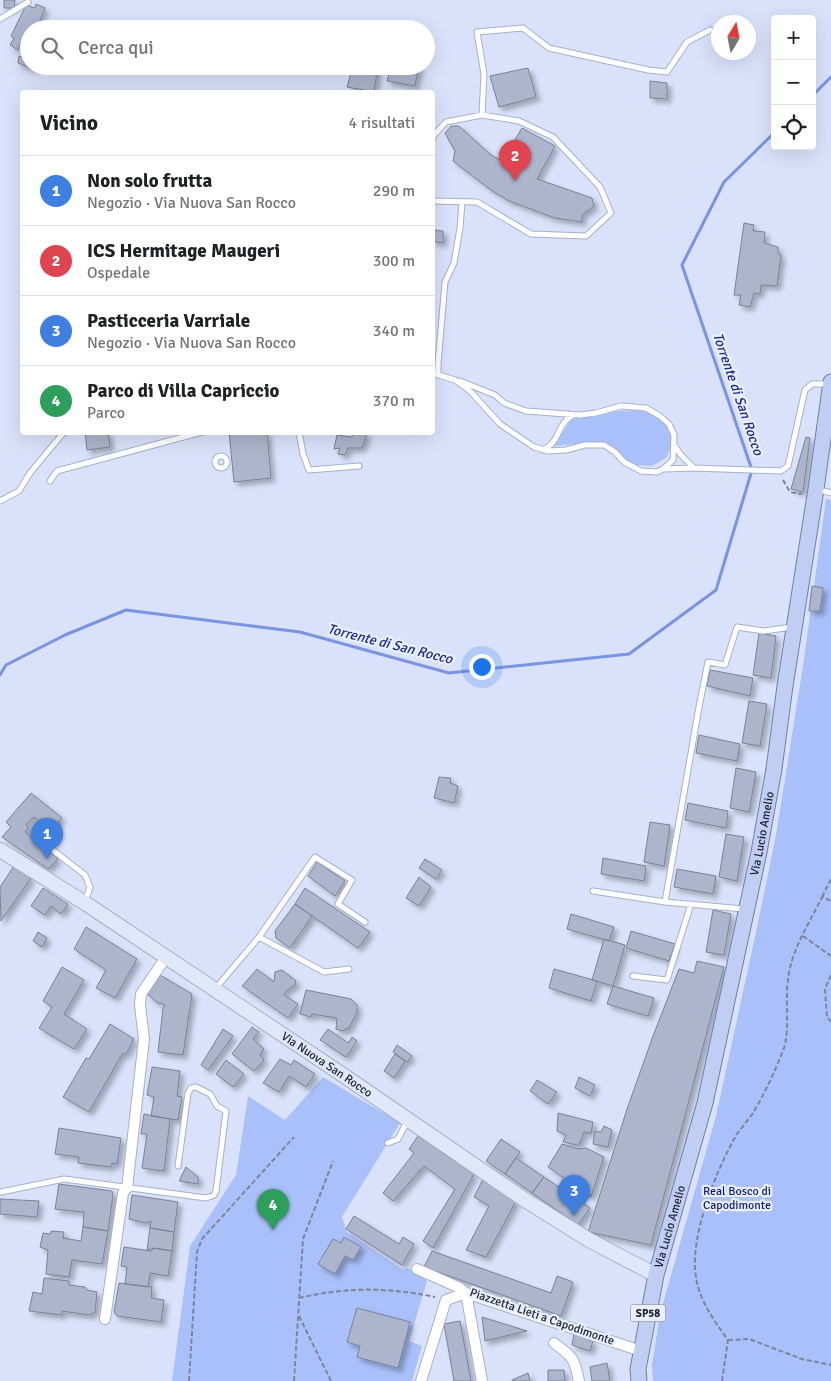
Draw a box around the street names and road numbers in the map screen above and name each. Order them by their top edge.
street label: Via Lucio Amelio [747,790,777,877]
street label: Via Nuova San Rocco [278,1029,375,1101]
street label: Via Lucio Amelio [651,1184,689,1270]
street label: Piazzetta Lieti a Capodimonte [468,1285,616,1349]
road number: SP58 [630,1305,666,1322]

